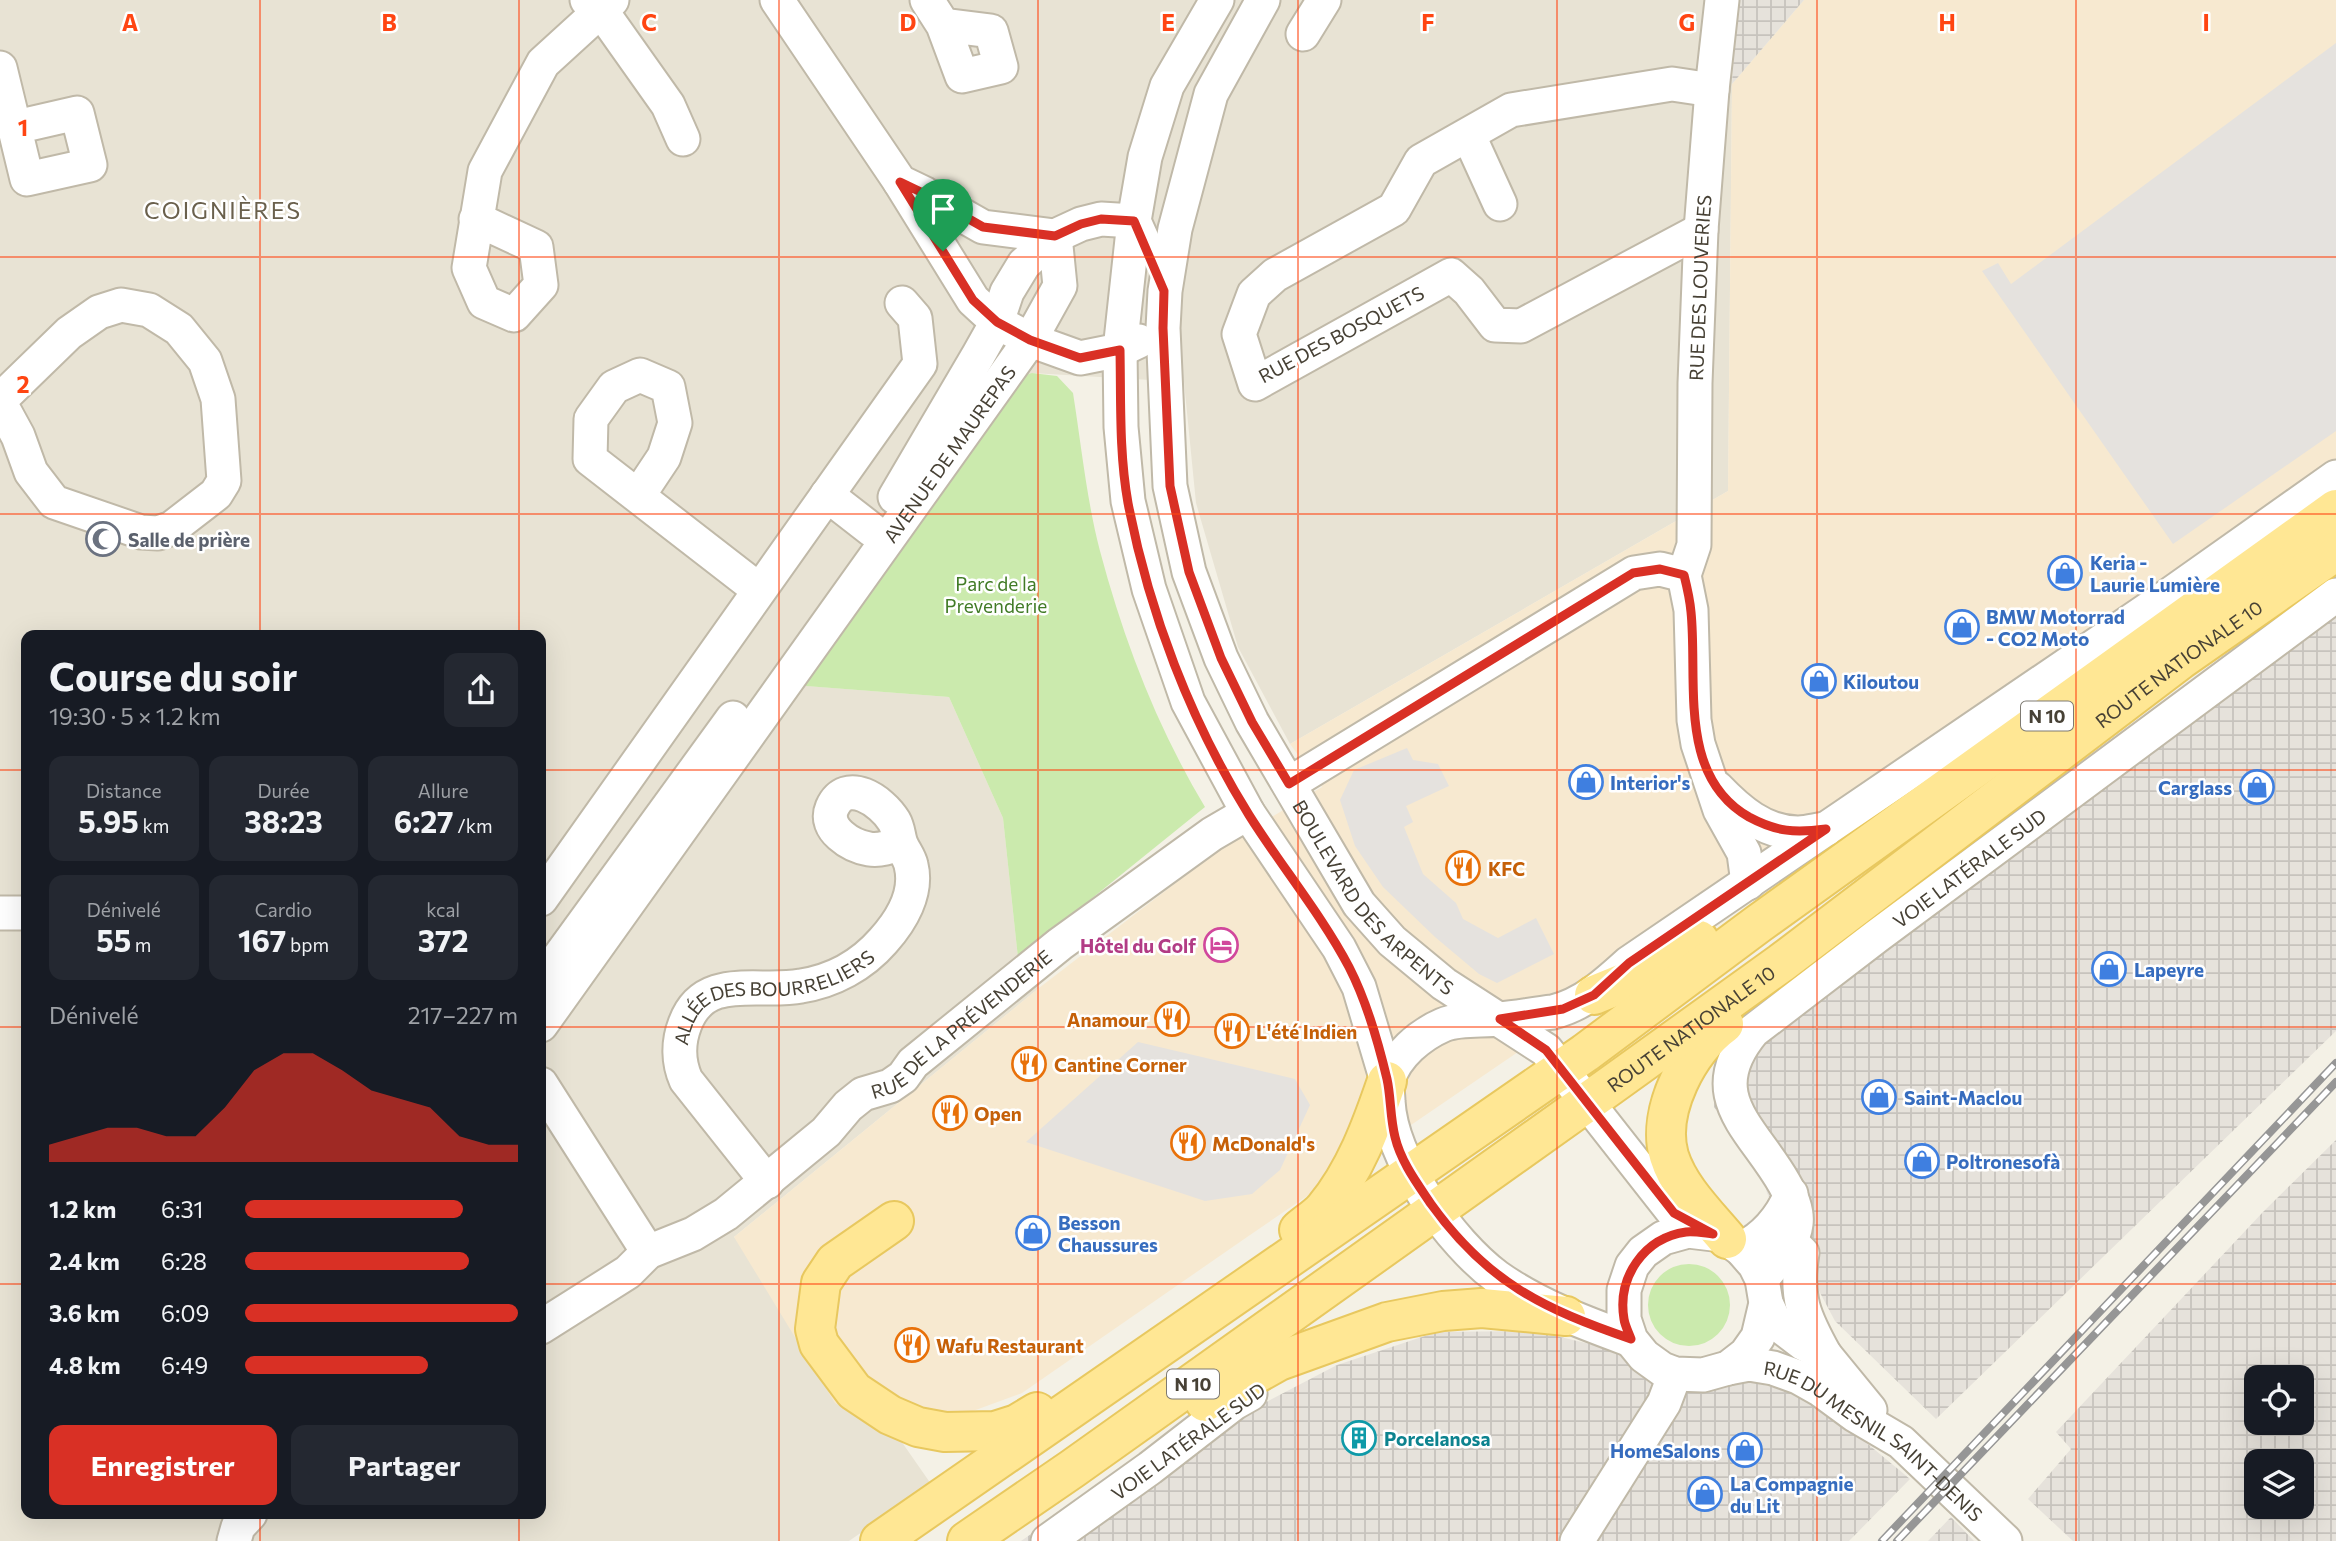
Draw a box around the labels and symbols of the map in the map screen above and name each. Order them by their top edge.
text: A [122,8,139,36]
text: B [381,8,397,36]
text: C [641,8,657,36]
text: D [900,8,917,36]
text: E [1161,8,1175,36]
text: F [1421,8,1435,36]
text: G [1679,8,1695,36]
text: H [1938,8,1956,36]
text: I [2202,8,2210,36]
text: 1 [18,113,28,141]
pin [913,179,973,251]
street label: RUE DES LOUVERIES [1684,194,1715,381]
district label: COIGNIÈRES [144,196,302,224]
street label: RUE DES BOSQUETS [1254,281,1428,387]
street label: AVENUE DE MAUREPAS [878,361,1020,547]
text: 2 [16,370,30,398]
mosque icon: Salle de prière [84,520,122,558]
place label: Salle de prière [128,528,250,551]
place label: Keria - Laurie Lumière [2090,551,2220,596]
shop icon: Keria - Laurie Lumière [2046,554,2084,592]
park label: Parc de la Prevenderie [945,572,1047,617]
street label: ROUTE NATIONALE 10 [2090,595,2266,732]
place label: BMW Motorrad - CO2 Moto [1986,605,2125,650]
shop icon: BMW Motorrad - CO2 Moto [1943,608,1981,646]
shop icon: Kiloutou [1800,662,1838,700]
place label: Kiloutou [1843,670,1919,693]
road number: N 10 [2021,702,2073,730]
shop icon: Interior's [1567,763,1605,801]
shop icon: Carglass [2238,768,2276,806]
place label: Interior's [1610,771,1691,794]
place label: Carglass [2158,776,2232,799]
street label: BOULEVARD DES ARPENTS [1289,795,1458,999]
street label: VOIE LATÉRALE SUD [1888,803,2050,932]
restaurant icon: KFC [1444,849,1482,887]
place label: KFC [1488,857,1525,880]
hotel icon: Hôtel du Golf [1202,926,1240,964]
place label: Hôtel du Golf [1080,934,1196,957]
street label: ALLÉE DES BOURRELIERS [669,944,878,1047]
street label: RUE DE LA PRÉVENDERIE [868,944,1056,1103]
shop icon: Lapeyre [2090,950,2128,988]
place label: Lapeyre [2134,958,2204,981]
street label: ROUTE NATIONALE 10 [1602,960,1779,1096]
restaurant icon: Anamour [1153,1000,1191,1038]
place label: Anamour [1067,1008,1148,1031]
restaurant icon: L'été Indien [1213,1012,1251,1050]
place label: L'été Indien [1256,1020,1357,1043]
restaurant icon: Cantine Corner [1010,1045,1048,1083]
place label: Cantine Corner [1054,1053,1187,1076]
shop icon: Saint-Maclou [1860,1078,1898,1116]
place label: Saint-Maclou [1904,1086,2022,1109]
restaurant icon: Open [931,1094,969,1132]
place label: Open [974,1102,1022,1125]
restaurant icon: McDonald's [1169,1124,1207,1162]
place label: McDonald's [1212,1132,1315,1155]
shop icon: Poltronesofà [1903,1142,1941,1180]
place label: Poltronesofà [1946,1150,2060,1173]
place label: Besson Chaussures [1058,1211,1158,1256]
shop icon: Besson Chaussures [1014,1214,1052,1252]
restaurant icon: Wafu Restaurant [893,1326,931,1364]
place label: Wafu Restaurant [936,1334,1084,1357]
street label: RUE DU MESNIL SAINT-DENIS [1762,1355,1988,1526]
road number: N 10 [1167,1370,1219,1399]
street label: VOIE LATÉRALE SUD [1106,1377,1270,1505]
building icon: Porcelanosa [1340,1419,1378,1457]
place label: Porcelanosa [1384,1427,1490,1450]
shop icon: HomeSalons [1726,1431,1764,1469]
place label: HomeSalons [1610,1439,1720,1462]
place label: La Compagnie du Lit [1730,1472,1854,1517]
shop icon: La Compagnie du Lit [1686,1475,1724,1513]

